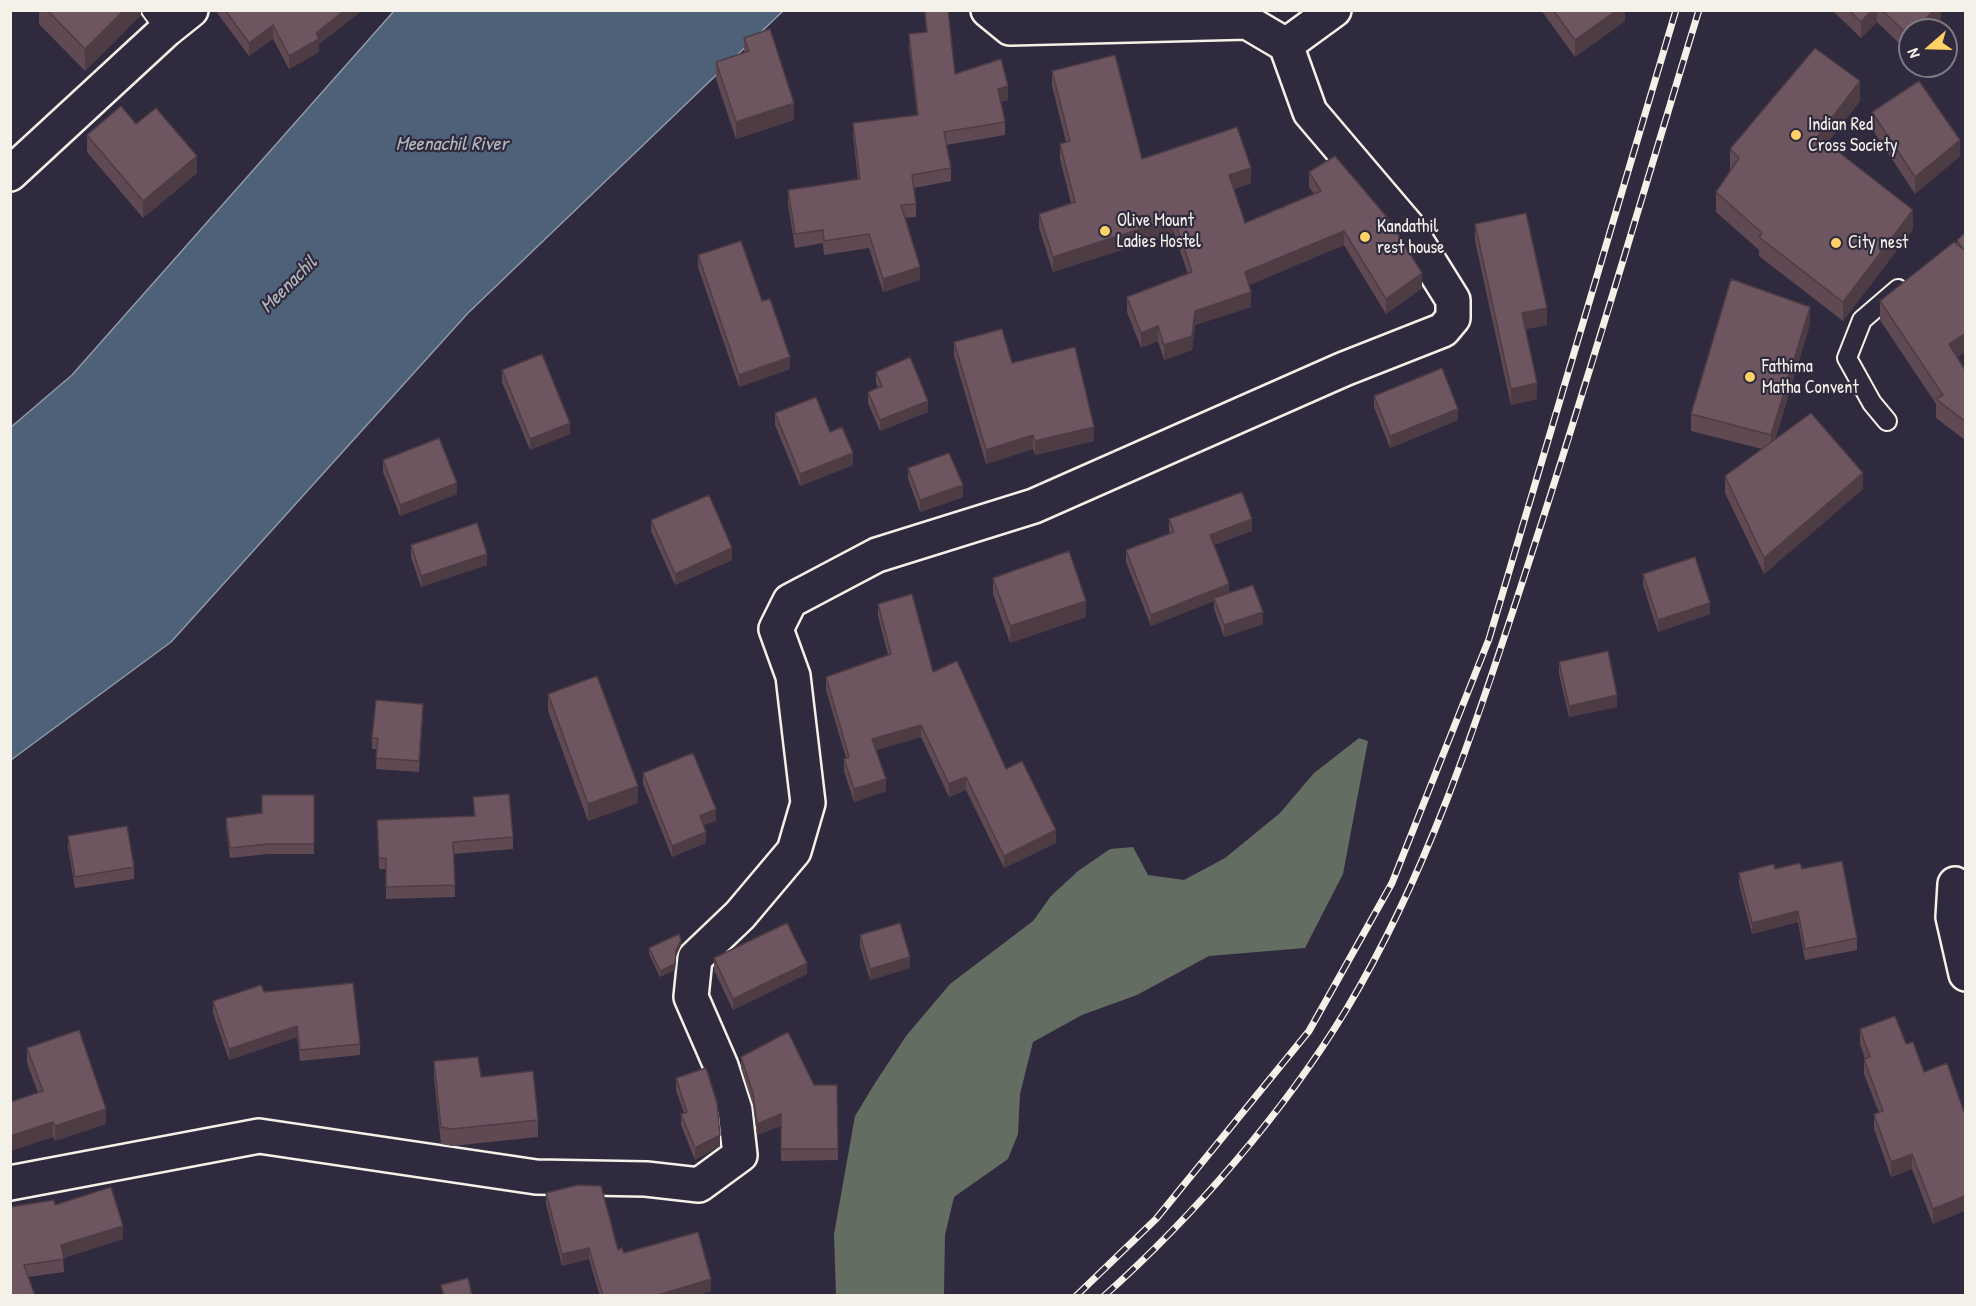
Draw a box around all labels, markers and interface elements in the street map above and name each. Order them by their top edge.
north arrow [1898,18,1958,78]
text: N [1901,46,1925,61]
place label: Indian Red Cross Society [1808,114,1898,156]
marker: Indian Red Cross Society [1789,128,1803,142]
water label: Meenachil River [396,133,508,157]
place label: Olive Mount Ladies Hostel [1117,210,1201,252]
place label: Kandathil rest house [1377,216,1444,258]
marker: Olive Mount Ladies Hostel [1098,224,1112,238]
marker: Kandathil rest house [1358,230,1372,244]
place label: City nest [1848,232,1908,254]
marker: City nest [1829,236,1843,250]
water label: Meenachil [256,252,322,318]
place label: Fathima Matha Convent [1762,356,1859,398]
marker: Fathima Matha Convent [1743,370,1757,384]

